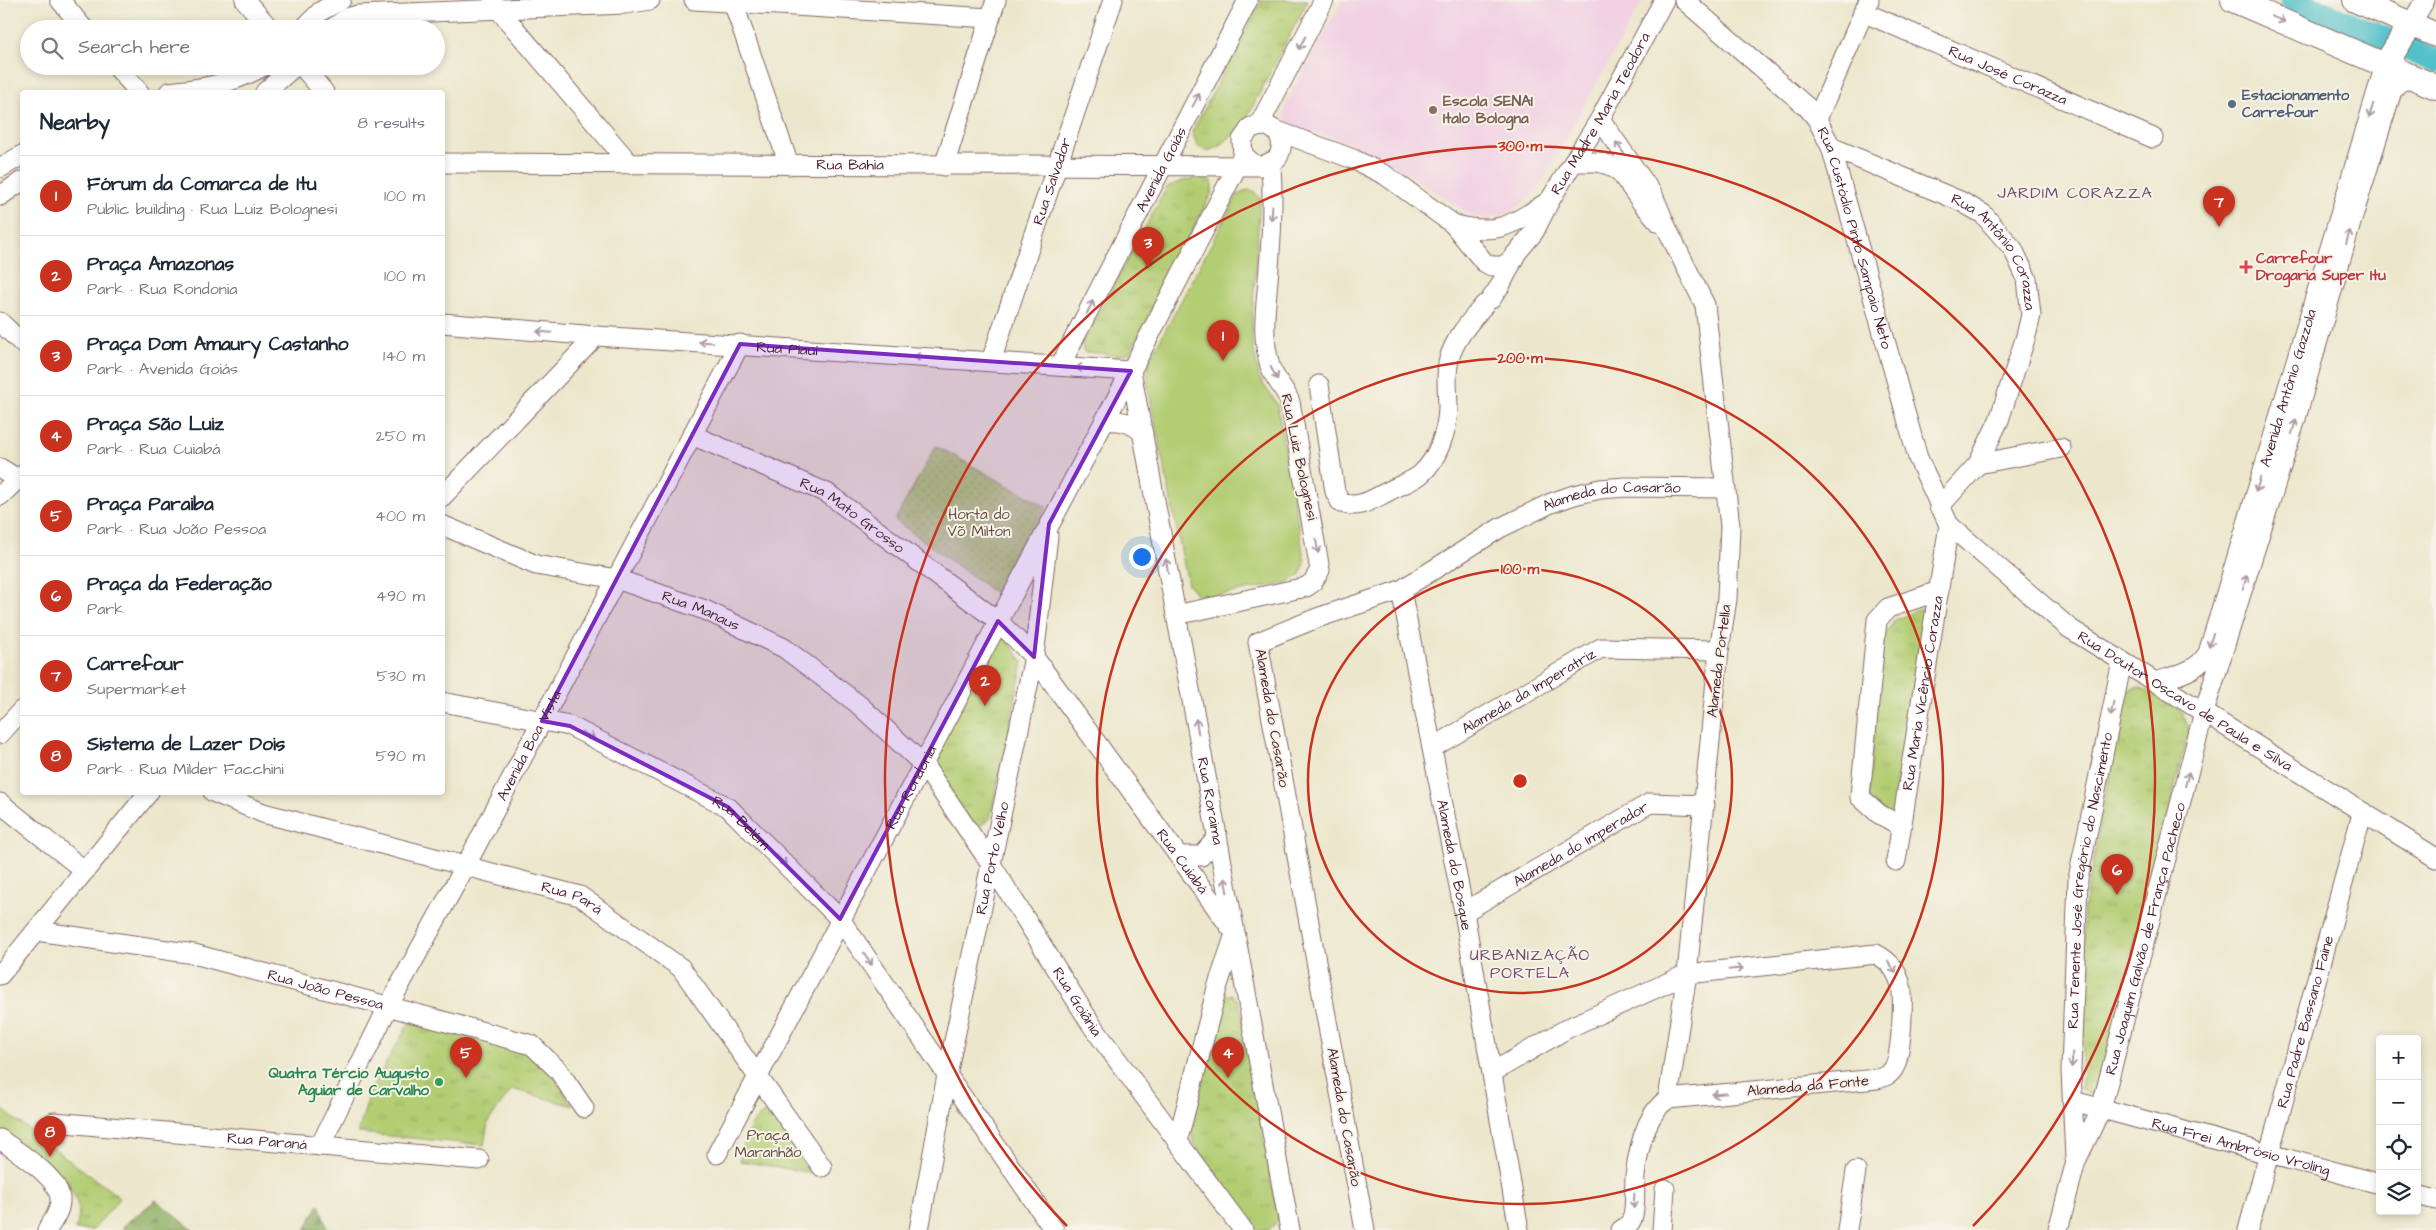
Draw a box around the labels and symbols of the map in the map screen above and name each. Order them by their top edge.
one-way arrow [2270,15,2285,25]
street label: Rua Madre Maria Teodora [1545,28,1655,199]
one-way arrow [1297,36,1307,51]
street label: Rua José Corazza [1945,40,2071,110]
place label: Estacionamento Carrefour [2242,85,2350,123]
place label: Escola SENAI Italo Bologna [1443,91,1533,131]
one-way arrow [1192,93,1201,108]
marker: Estacionamento Carrefour [2226,98,2238,110]
one-way arrow [2365,103,2375,119]
marker: Escola SENAI Italo Bologna [1427,104,1439,116]
street label: Avenida Goiás [1130,123,1192,216]
street label: Rua Custódio Pinto Sampaio Neto [1812,123,1898,352]
street label: Rua Salvador [1027,134,1076,228]
text: 300 m [1497,136,1542,157]
one-way arrow [1615,141,1625,155]
street label: Rua Bahia [816,154,884,175]
district label: JARDIM CORAZZA [1997,182,2153,204]
pin: 7 [2203,186,2235,227]
street label: Rua Antônio Corazza [1948,188,2041,312]
one-way arrow [1267,204,1277,220]
pin: 3 [1132,227,1164,268]
one-way arrow [2344,230,2353,246]
place label: Carrefour Drogaria Super Itu [2256,248,2386,288]
marker: Carrefour Drogaria Super Itu [2240,261,2252,273]
one-way arrow [1086,300,1095,315]
street label: Avenida Antônio Gazzola [2254,306,2322,469]
pin: 1 [1207,320,1239,361]
one-way arrow [536,327,552,337]
street label: Rua Piauí [756,336,819,361]
one-way arrow [698,338,714,347]
text: 200 m [1496,348,1543,369]
one-way arrow [913,352,929,361]
one-way arrow [1075,363,1091,372]
one-way arrow [1270,365,1279,380]
street label: Rua Luiz Bolognesi [1274,392,1323,523]
one-way arrow [2289,420,2299,436]
street label: Rua Mato Grosso [797,472,910,558]
street label: Alameda do Casarão [1538,476,1681,516]
one-way arrow [2252,476,2262,492]
park label: Horta do Võ Milton [948,504,1011,542]
one-way arrow [1312,537,1322,553]
your location [1129,544,1155,570]
one-way arrow [1162,558,1172,574]
text: 100 m [1501,559,1540,580]
one-way arrow [2241,575,2251,591]
street label: Rua Manaus [659,585,744,636]
street label: Rua Maria Vicêncio Corazza [1897,594,1948,792]
street label: Alameda Portella [1702,603,1736,719]
street label: Rua Doutor Oscavo de Paula e Silva [2074,626,2297,776]
one-way arrow [2206,632,2216,648]
street label: Alameda da Imperatriz [1457,643,1600,739]
street label: Alameda do Casarão [1249,647,1295,790]
pin: 2 [969,665,1001,706]
street label: Avenida Boa Vista [491,686,567,804]
one-way arrow [2107,700,2116,716]
one-way arrow [1191,718,1201,734]
street label: Rua Tenente José Gregório do Nascimento [2062,730,2118,1029]
one-way arrow [580,731,595,740]
street label: Rua Rondonia [880,741,942,833]
street label: Rua Roraima [1192,756,1229,847]
one-way arrow [2183,771,2192,787]
centre of rings [1511,772,1529,790]
street label: Rua Belém [709,790,776,855]
street label: Alameda do Imperador [1509,796,1652,892]
street label: Alameda do Bosque [1432,797,1477,932]
street label: Rua Porto Velho [970,799,1014,916]
street label: Rua Joaquim Galvão de França Pacheco [2100,800,2191,1077]
street label: Rua Cuiabá [1152,824,1214,899]
one-way arrow [775,854,787,866]
pin: 6 [2101,854,2133,895]
street label: Rua Pará [539,876,607,920]
one-way arrow [1221,878,1231,894]
street label: Rua Padre Bassano Faine [2271,933,2339,1110]
district label: URBANIZAÇÃO PORTELA [1470,944,1590,984]
one-way arrow [863,951,873,965]
one-way arrow [1886,960,1897,974]
street label: Rua Goiânia [1048,963,1107,1041]
street label: Rua João Pessoa [265,964,386,1015]
one-way arrow [1727,964,1743,974]
pin: 5 [450,1037,482,1078]
pin: 4 [1212,1037,1244,1078]
street label: Alameda do Casarão [1321,1046,1367,1189]
one-way arrow [2067,1052,2076,1068]
place label: Quatra Tércio Augusto Aguiar de Carvalho [269,1063,430,1103]
street label: Alameda da Fonte [1746,1070,1870,1102]
marker: Quatra Tércio Augusto Aguiar de Carvalho [433,1076,445,1088]
one-way arrow [1711,1089,1727,1099]
street label: Rua Frei Ambrósio Vroling [2150,1112,2333,1182]
pin: 8 [34,1116,66,1157]
park label: Praça Maranhão [735,1125,802,1163]
street label: Rua Paraná [226,1127,308,1155]
one-way arrow [1630,1193,1639,1209]

